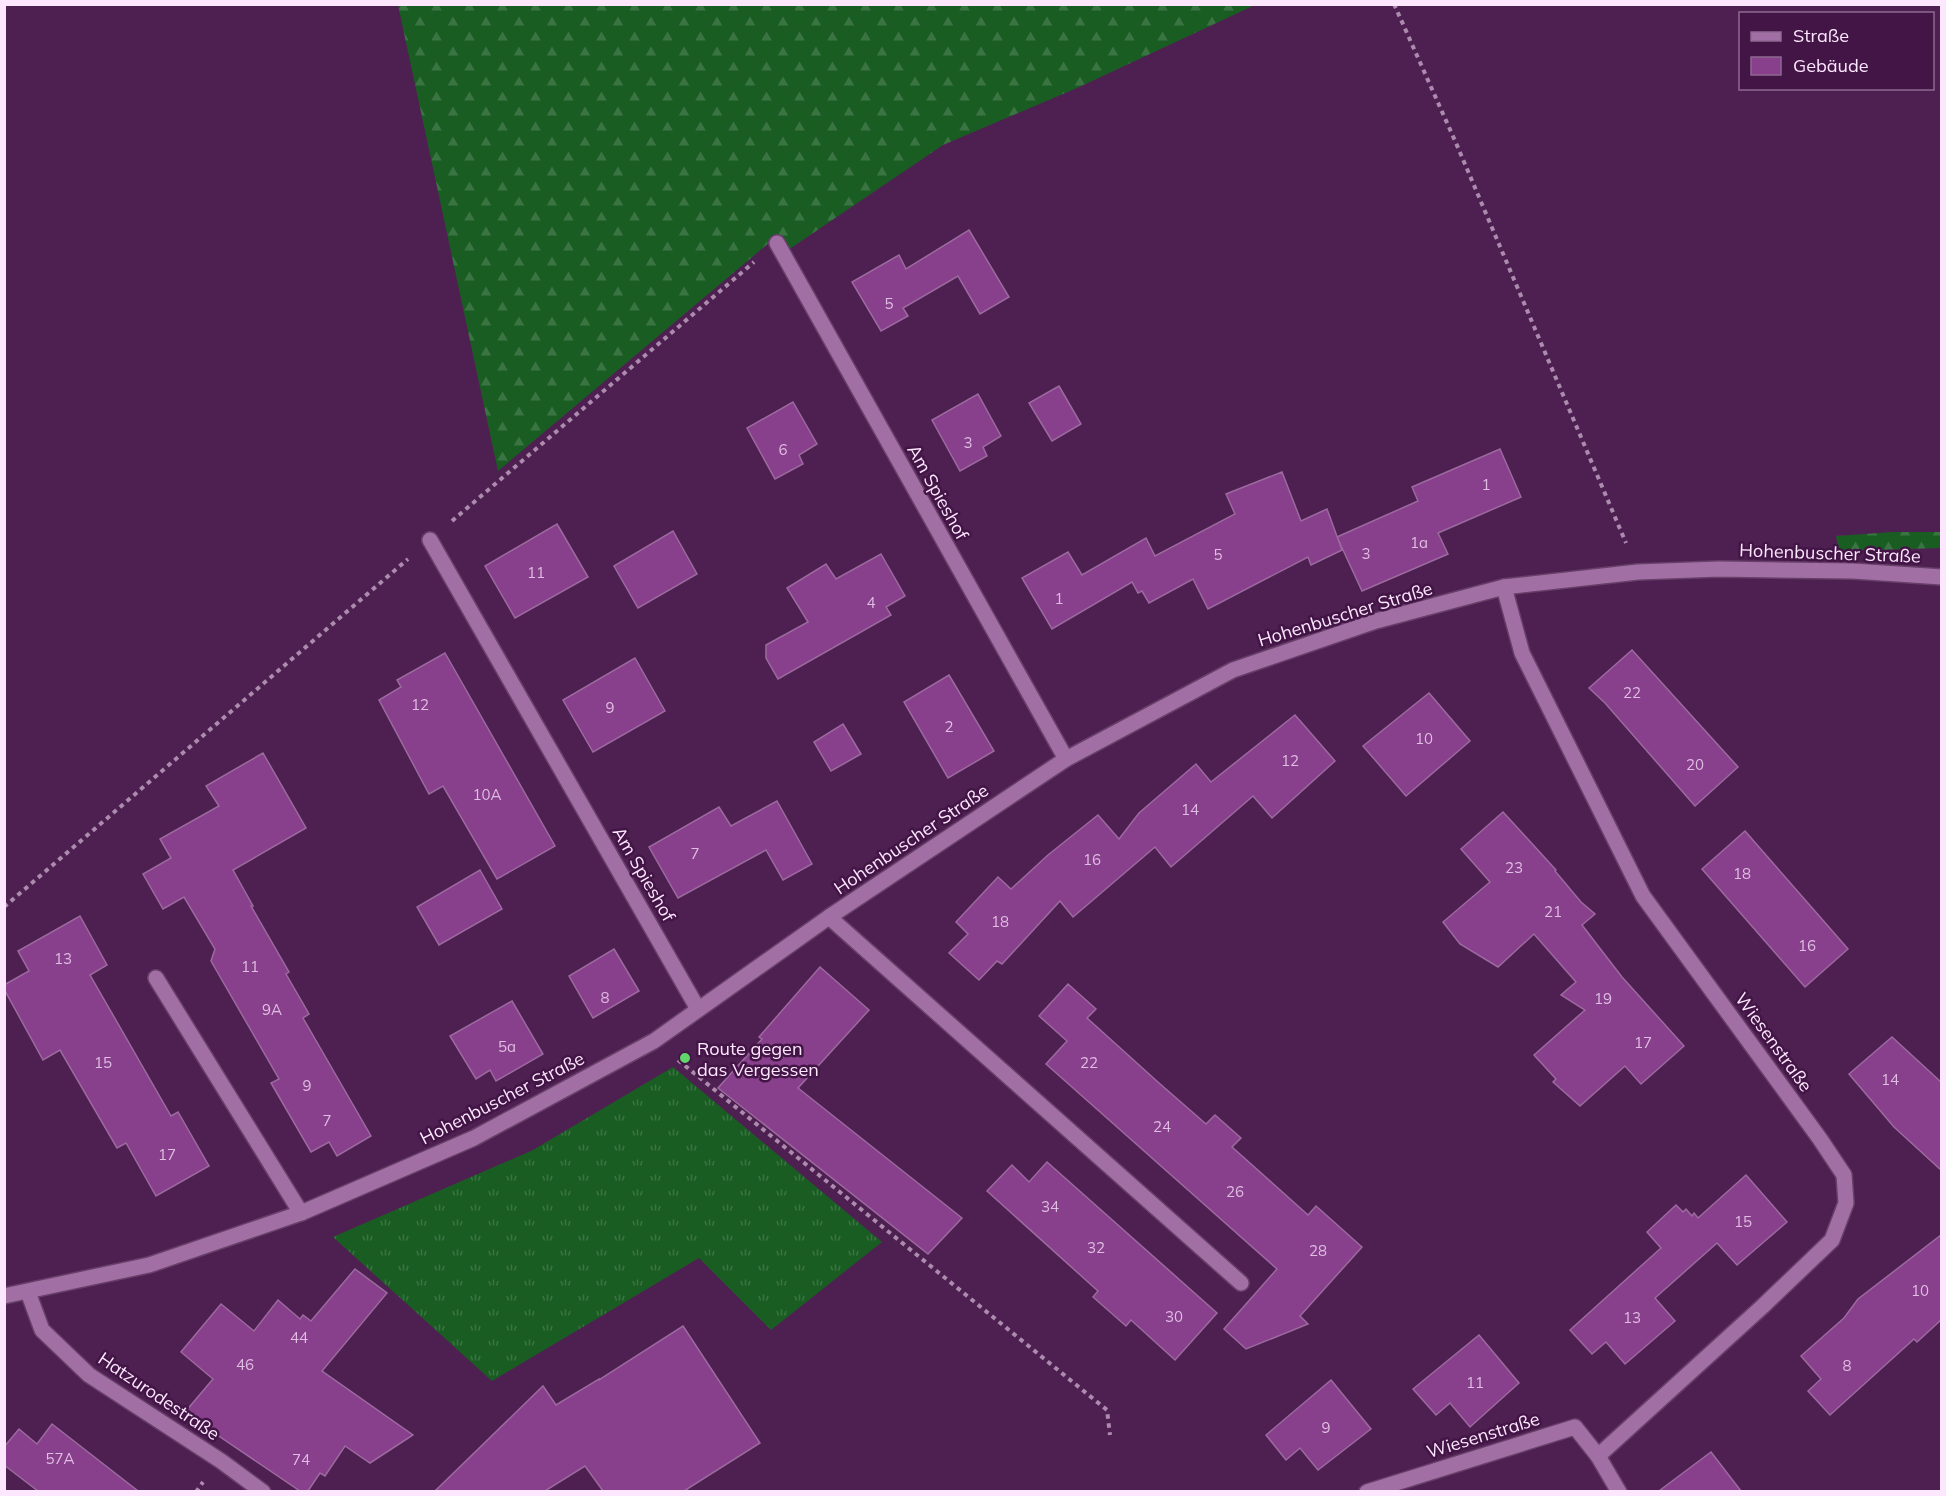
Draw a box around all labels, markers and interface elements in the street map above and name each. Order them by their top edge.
legend [1739,12,1934,90]
text: Straße [1793,24,1849,47]
text: Gebäude [1793,54,1869,77]
house number: 5 [884,294,894,313]
house number: 3 [963,433,973,452]
house number: 6 [778,440,788,459]
street label: Am Spieshof [902,440,974,545]
house number: 1 [1481,475,1491,494]
house number: 1a [1410,533,1428,552]
street label: Hohenbuscher Straße [1739,538,1921,568]
house number: 3 [1361,544,1371,563]
house number: 5 [1213,545,1223,564]
house number: 11 [527,563,545,582]
street label: Hohenbuscher Straße [1255,576,1435,652]
house number: 1 [1054,589,1064,608]
house number: 4 [866,593,876,612]
house number: 22 [1623,683,1641,702]
house number: 12 [411,695,429,714]
house number: 9 [605,698,615,717]
house number: 2 [944,717,954,736]
house number: 10 [1415,729,1433,748]
house number: 12 [1281,751,1299,770]
house number: 20 [1686,755,1704,774]
street label: Hohenbuscher Straße [829,779,993,899]
house number: 10A [472,785,502,804]
house number: 14 [1181,800,1199,819]
street label: Am Spieshof [608,823,681,926]
house number: 7 [690,844,700,863]
house number: 16 [1083,850,1101,869]
house number: 23 [1505,858,1523,877]
house number: 18 [1733,864,1751,883]
house number: 21 [1544,902,1562,921]
house number: 18 [991,912,1009,931]
house number: 16 [1798,936,1816,955]
house number: 13 [54,949,72,968]
house number: 11 [241,957,259,976]
house number: 8 [600,988,610,1007]
street label: Wiesenstraße [1730,988,1818,1096]
house number: 19 [1594,989,1612,1008]
house number: 9A [262,1000,282,1019]
house number: 17 [1634,1033,1652,1052]
house number: 5a [498,1037,516,1056]
place label: Route gegen das Vergessen [697,1037,819,1081]
street label: Hohenbuscher Straße [416,1047,588,1149]
marker: Route gegen das Vergessen [678,1051,692,1065]
house number: 15 [94,1053,112,1072]
house number: 22 [1080,1053,1098,1072]
house number: 14 [1881,1070,1899,1089]
house number: 9 [302,1076,312,1095]
house number: 7 [322,1111,332,1130]
house number: 24 [1153,1117,1171,1136]
house number: 17 [158,1145,176,1164]
house number: 26 [1226,1182,1244,1201]
house number: 34 [1041,1197,1059,1216]
house number: 15 [1734,1212,1752,1231]
house number: 32 [1087,1238,1105,1257]
house number: 28 [1309,1241,1327,1260]
house number: 10 [1911,1281,1929,1300]
house number: 30 [1165,1307,1183,1326]
house number: 13 [1623,1308,1641,1327]
house number: 44 [290,1328,308,1347]
street label: Hatzurodestraße [94,1347,224,1445]
house number: 46 [236,1355,254,1374]
house number: 8 [1842,1356,1852,1375]
house number: 11 [1466,1373,1484,1392]
street label: Wiesenstraße [1424,1407,1542,1463]
house number: 9 [1321,1418,1331,1437]
house number: 57A [45,1449,75,1468]
house number: 74 [292,1450,310,1469]

